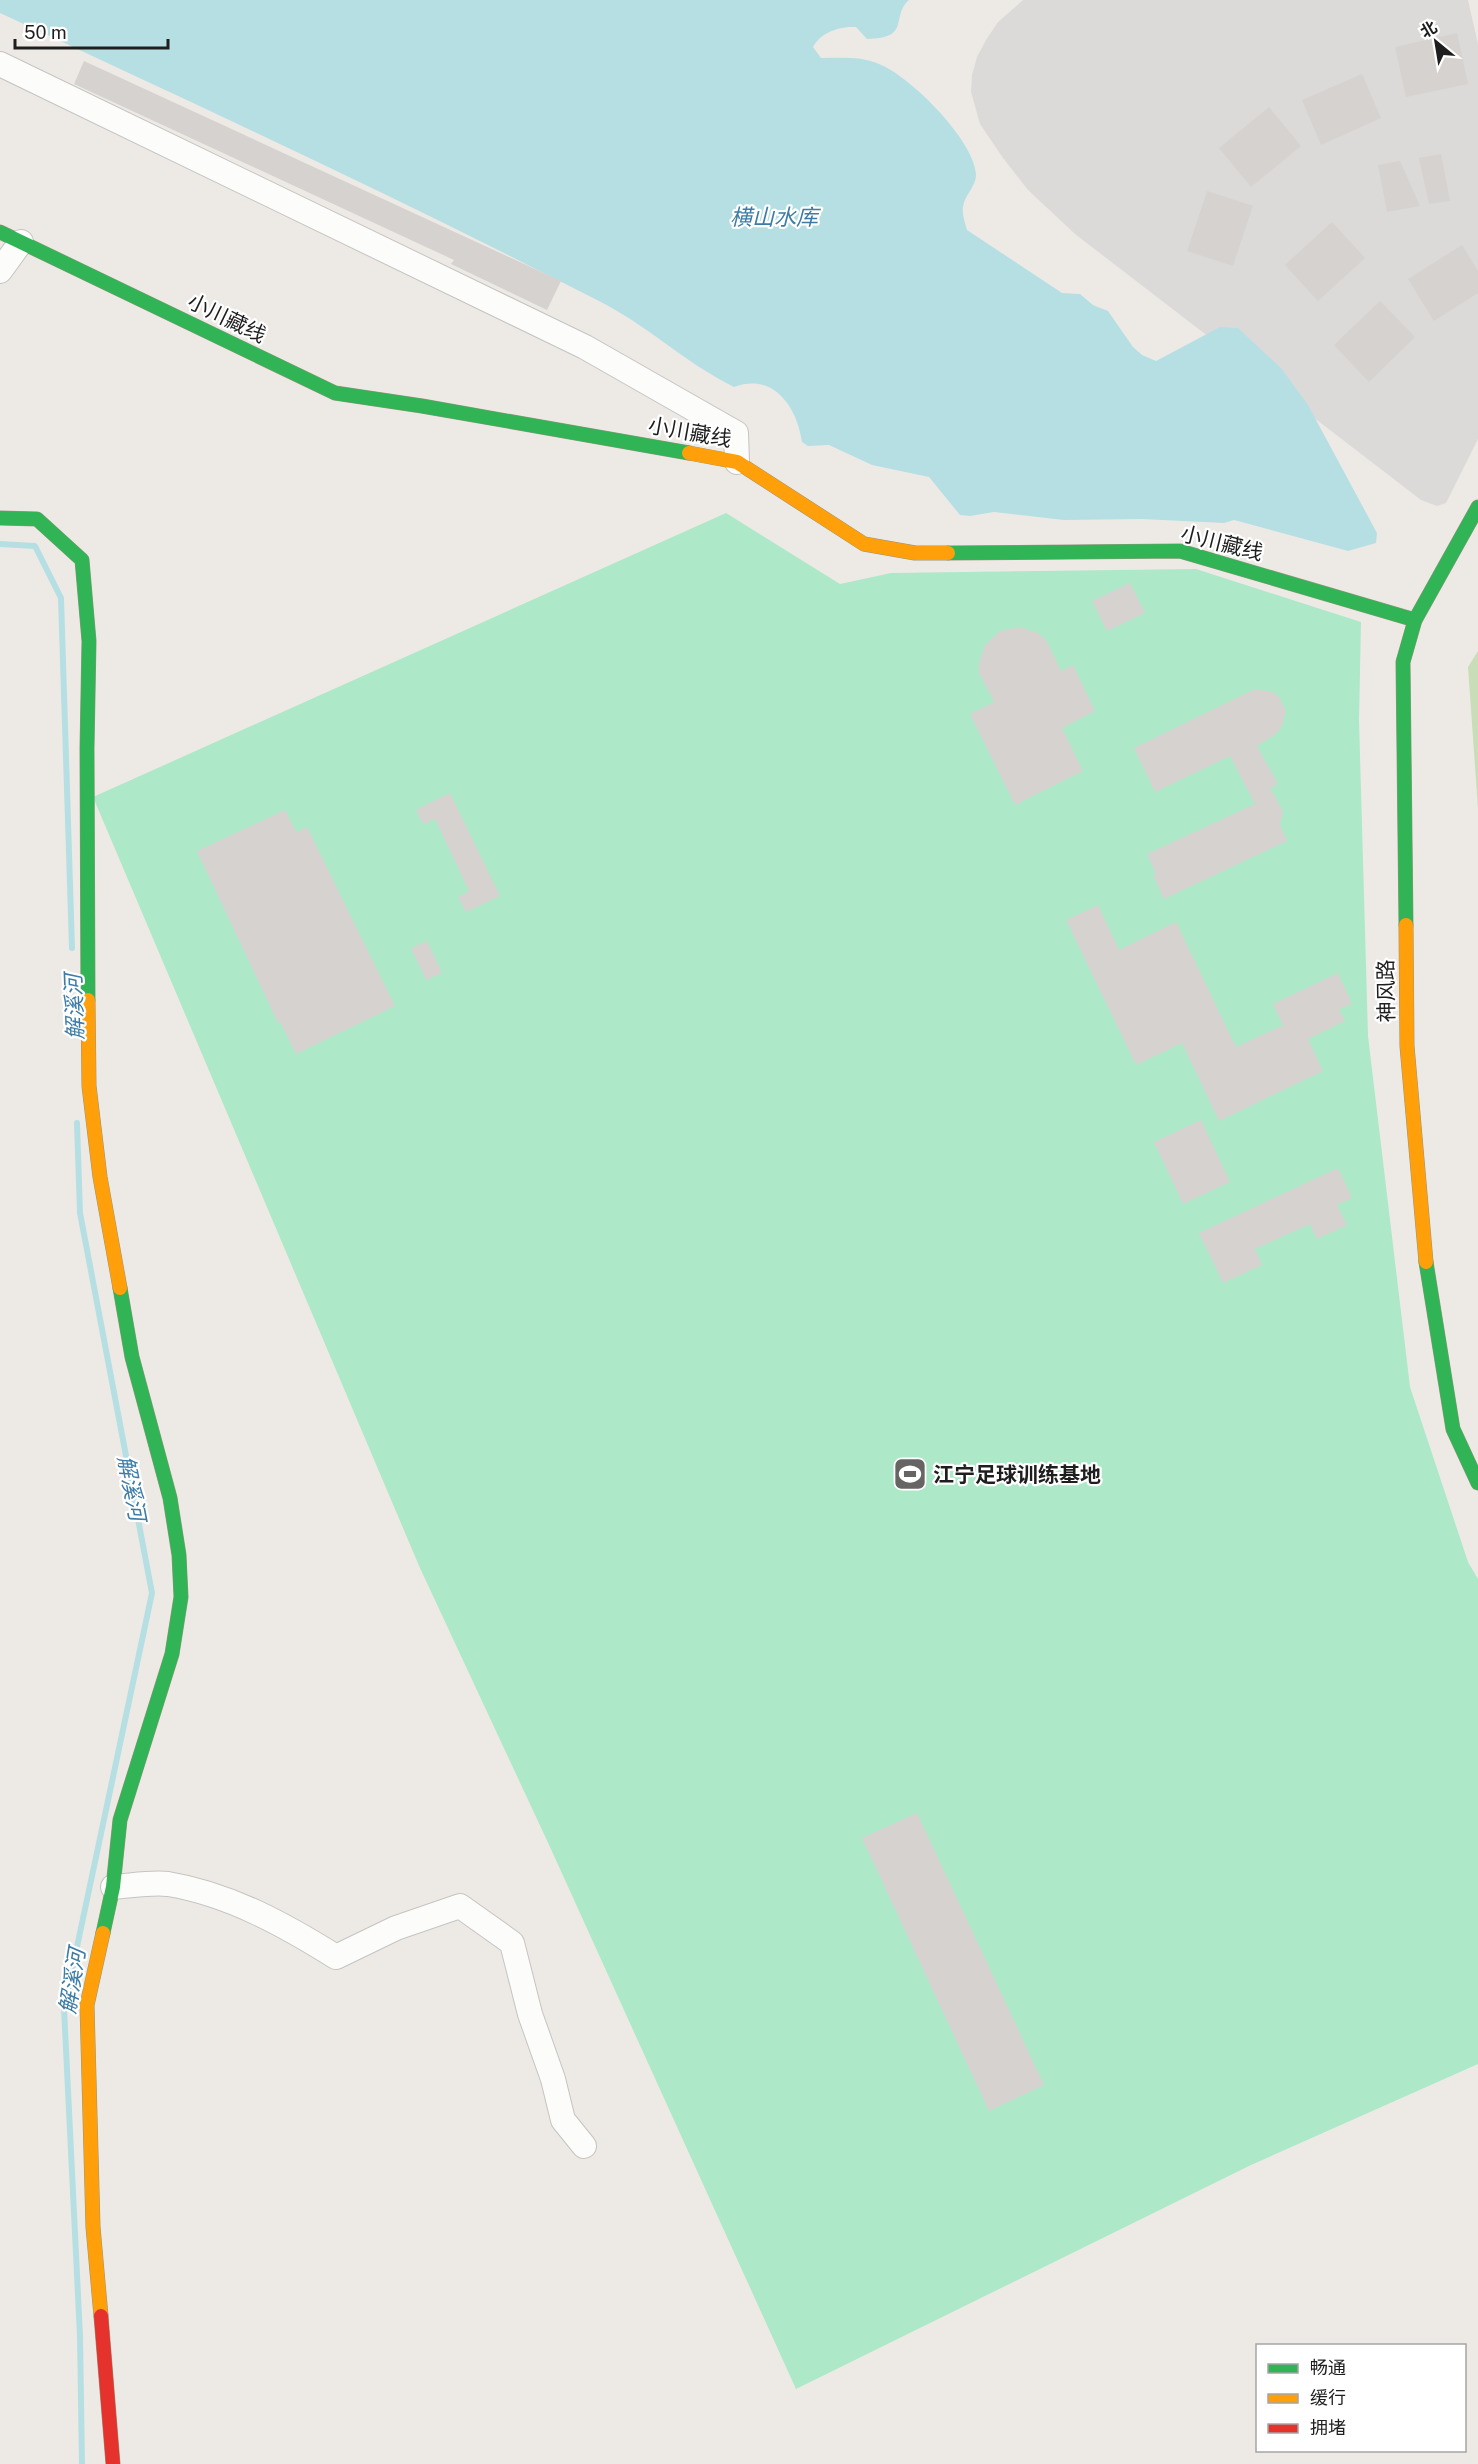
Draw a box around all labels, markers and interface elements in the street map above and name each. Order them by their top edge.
scale bar [15,12,168,50]
north arrow [1406,12,1466,72]
text: 北 [1417,17,1440,42]
text: 50 m [24,22,67,43]
water label: 横山水库 [730,204,822,230]
street label: 小川藏线 [184,288,270,348]
street label: 小川藏线 [646,412,734,452]
street label: 小川藏线 [1178,521,1266,565]
street label: 神风路 [1373,959,1399,1023]
water label: 解溪河 [60,970,88,1040]
water label: 解溪河 [113,1453,152,1527]
sports icon: 江宁足球训练基地 [892,1456,928,1492]
place label: 江宁足球训练基地 [933,1462,1101,1487]
water label: 解溪河 [54,1942,91,2016]
legend [1256,2344,1466,2452]
text: 畅通 [1310,2357,1346,2378]
text: 缓行 [1310,2387,1346,2408]
text: 拥堵 [1310,2417,1346,2438]

